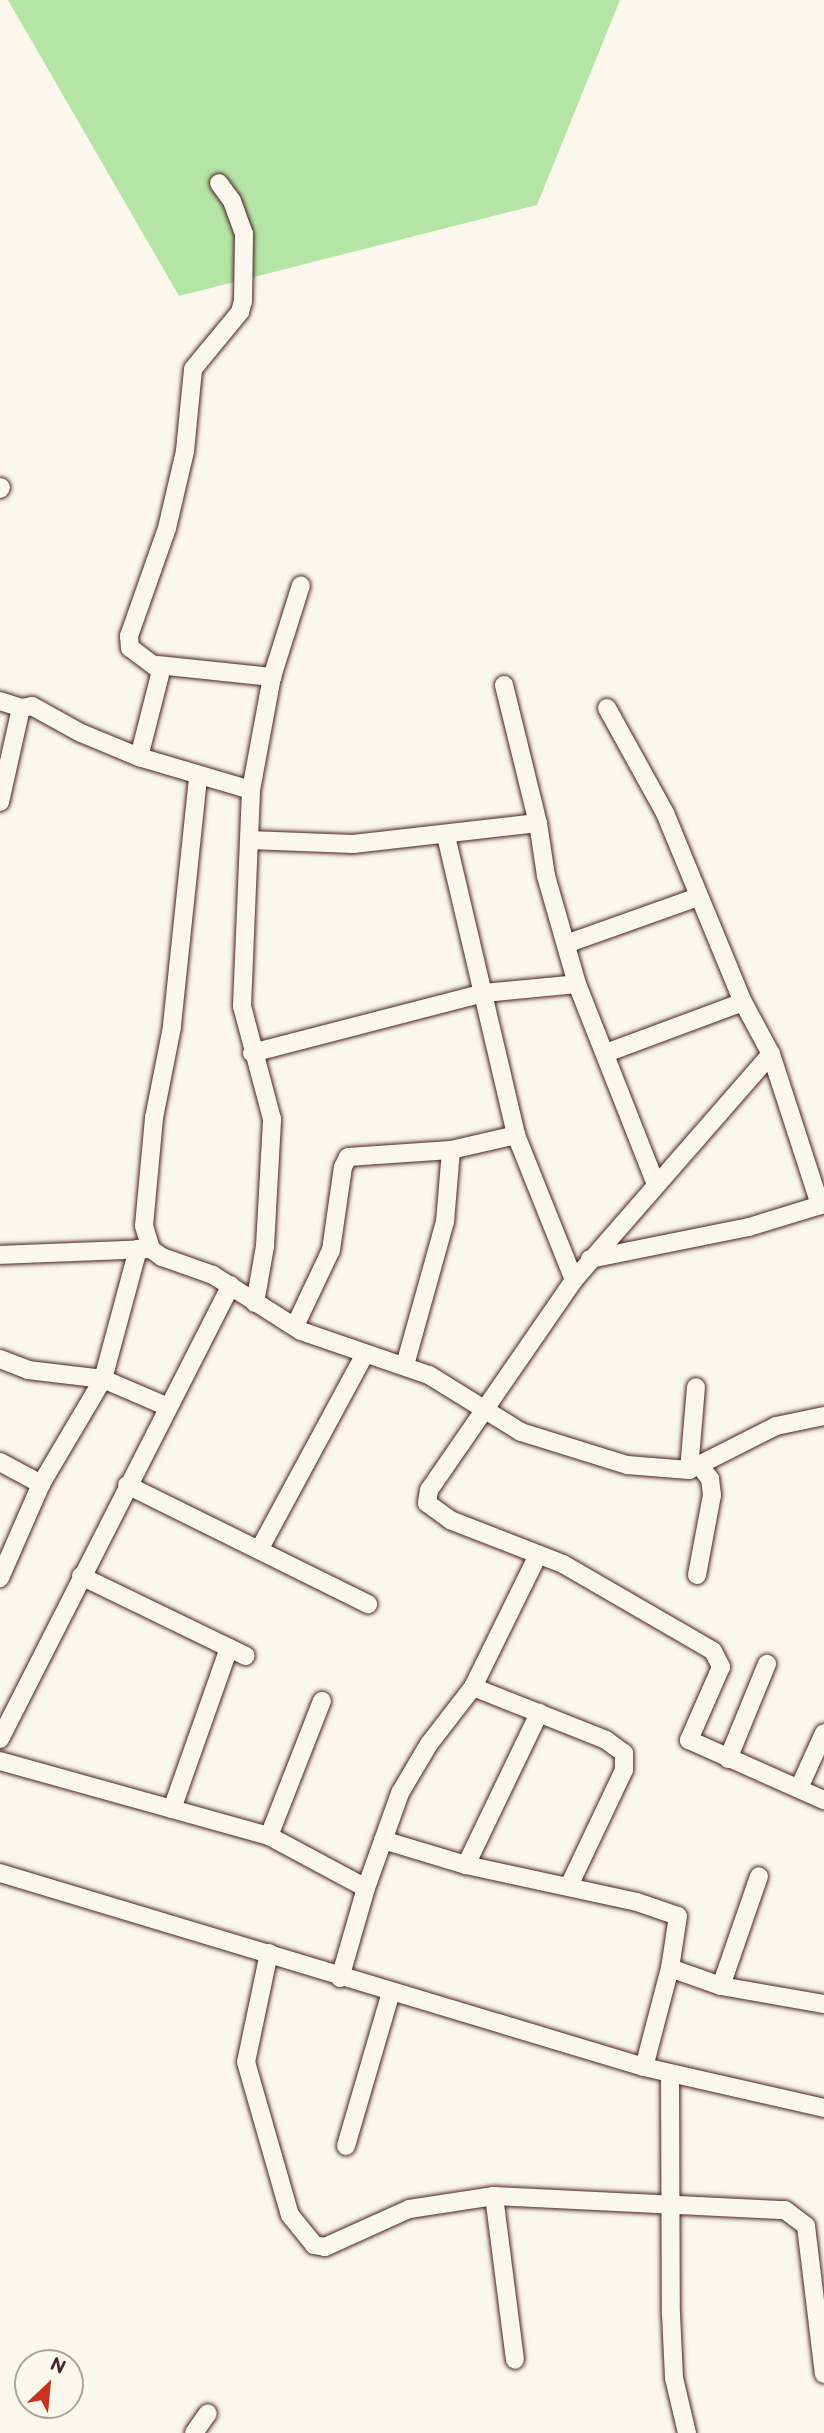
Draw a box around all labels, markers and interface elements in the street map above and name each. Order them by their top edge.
north arrow [14,2349,84,2419]
text: N [46,2353,69,2380]

